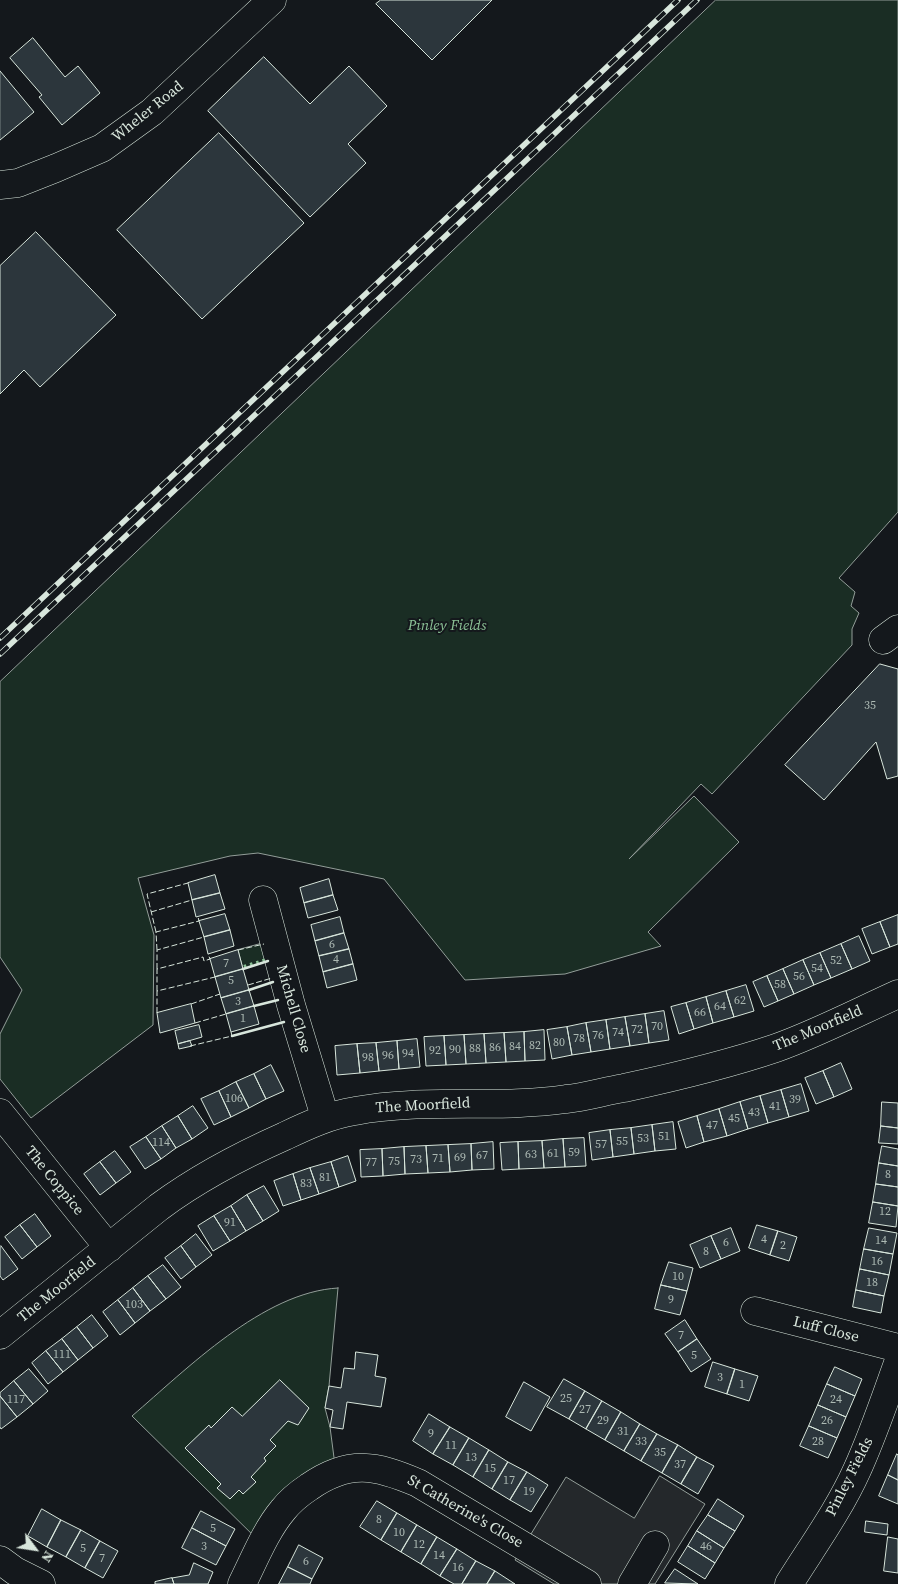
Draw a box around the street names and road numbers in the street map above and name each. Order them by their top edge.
street label: Wheler Road [109,78,187,146]
street label: Michell Close [272,963,314,1055]
street label: The Moorfield [771,1002,865,1056]
street label: The Moorfield [375,1095,471,1117]
street label: The Coppice [21,1143,87,1219]
street label: The Moorfield [14,1253,100,1327]
street label: Luff Close [791,1313,861,1347]
street label: Pinley Fields [823,1435,877,1519]
street label: St Catherine's Close [404,1472,526,1552]

